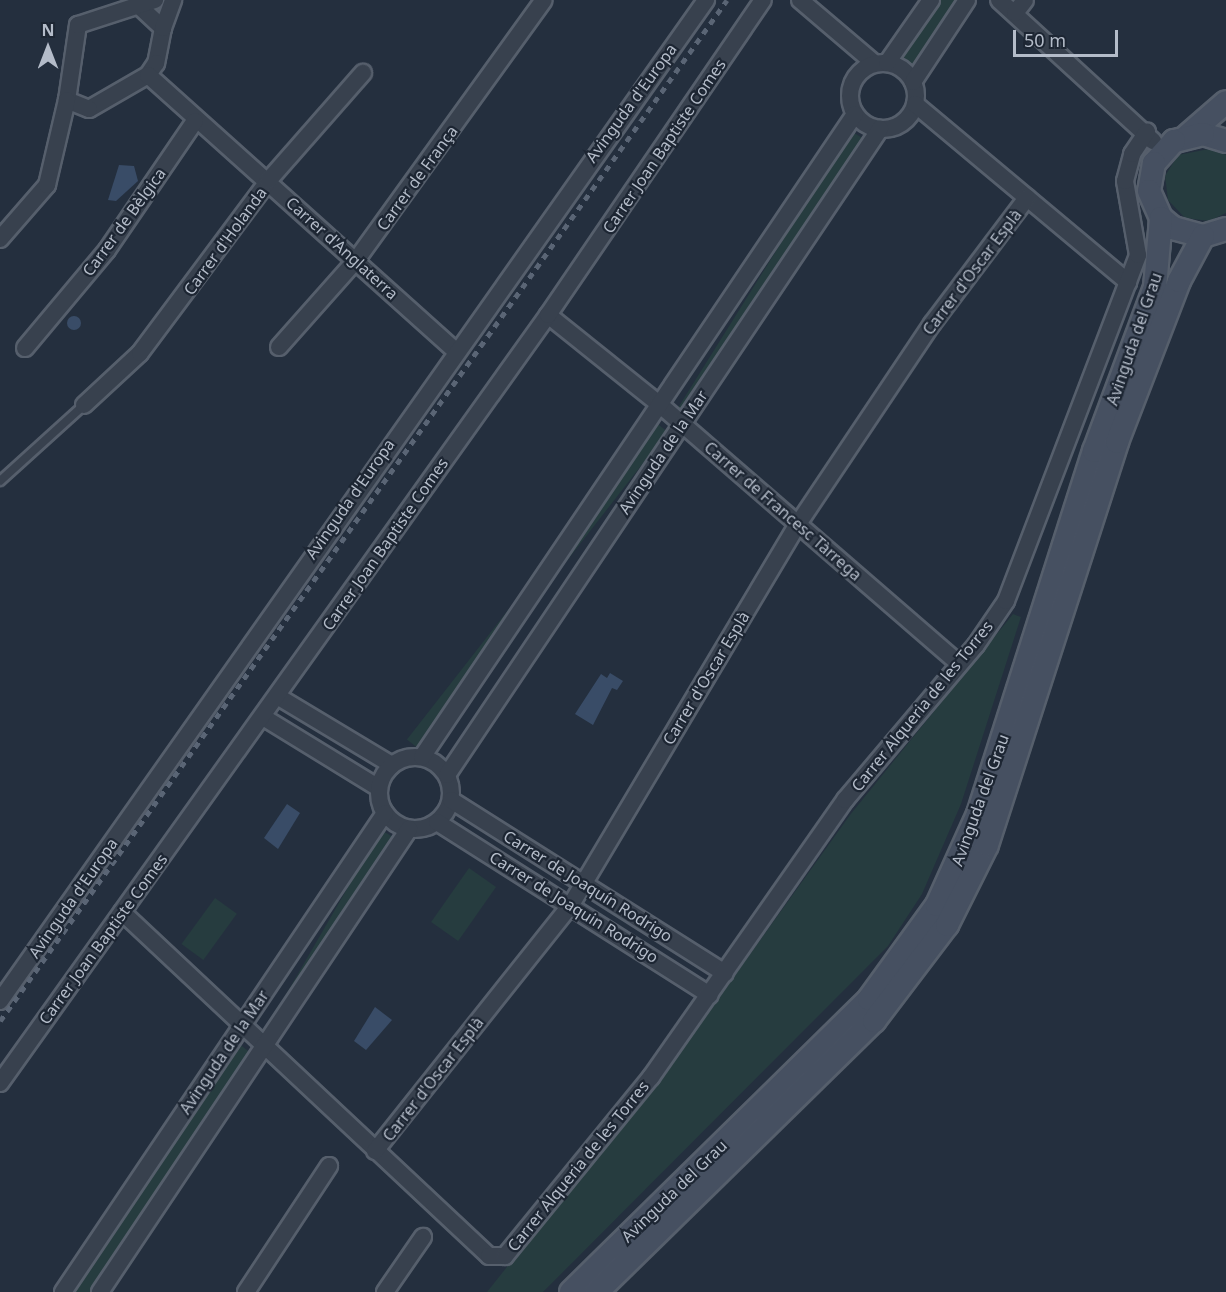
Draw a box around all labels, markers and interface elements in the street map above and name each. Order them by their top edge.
north arrow [18,18,78,78]
scale bar [1016,18,1121,56]
text: N [41,19,55,41]
text: 50 m [1024,28,1066,52]
street label: Avinguda d'Europa [581,40,681,166]
street label: Carrer Joan Baptiste Comes [598,55,730,237]
street label: Carrer de França [373,122,461,234]
street label: Carrer de Bèlgica [78,164,170,280]
street label: Carrer d'Holanda [179,183,271,299]
street label: Carrer d'Anglaterra [282,193,402,303]
street label: Carrer d'Oscar Esplà [919,205,1025,339]
street label: Avinguda del Grau [1102,270,1166,408]
street label: Avinguda de la Mar [614,386,712,518]
street label: Avinguda d'Europa [301,435,399,563]
street label: Carrer de Francesc Tàrrega [700,438,866,584]
street label: Carrer Joan Baptiste Comes [318,454,452,634]
street label: Carrer d'Oscar Esplà [659,608,753,748]
street label: Carrer Alqueria de les Torres [847,617,997,795]
street label: Avinguda del Grau [947,731,1013,869]
street label: Carrer de Joaquín Rodrigo [500,826,676,946]
street label: Avinguda d'Europa [24,834,122,962]
street label: Carrer de Joaquin Rodrigo [486,847,662,967]
street label: Carrer Joan Baptiste Comes [35,850,171,1028]
street label: Avinguda de la Mar [175,986,273,1118]
street label: Carrer d'Oscar Esplà [379,1013,487,1145]
street label: Carrer Alqueria de les Torres [503,1077,653,1255]
street label: Avinguda del Grau [617,1136,731,1246]

